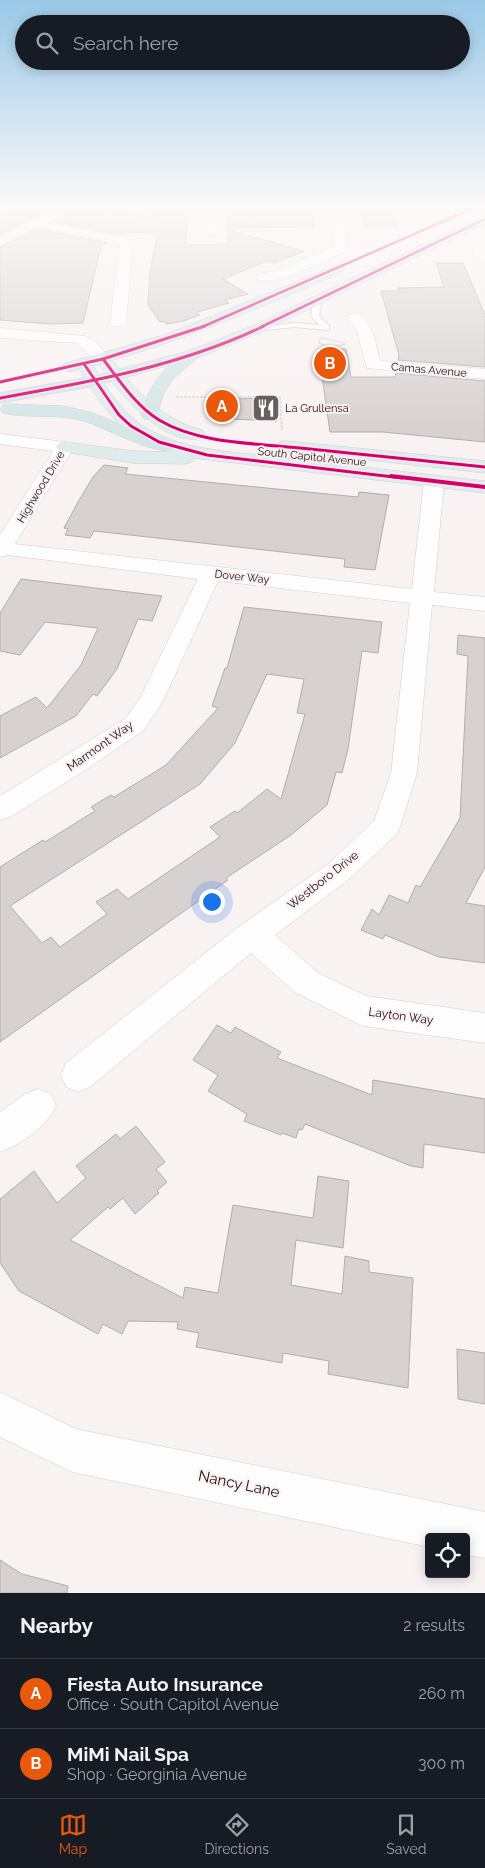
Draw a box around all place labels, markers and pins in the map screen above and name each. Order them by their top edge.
pin: B [314,344,346,382]
pin: A [206,387,238,425]
restaurant icon: La Grullensa [251,393,281,423]
place label: La Grullensa [285,402,349,415]

